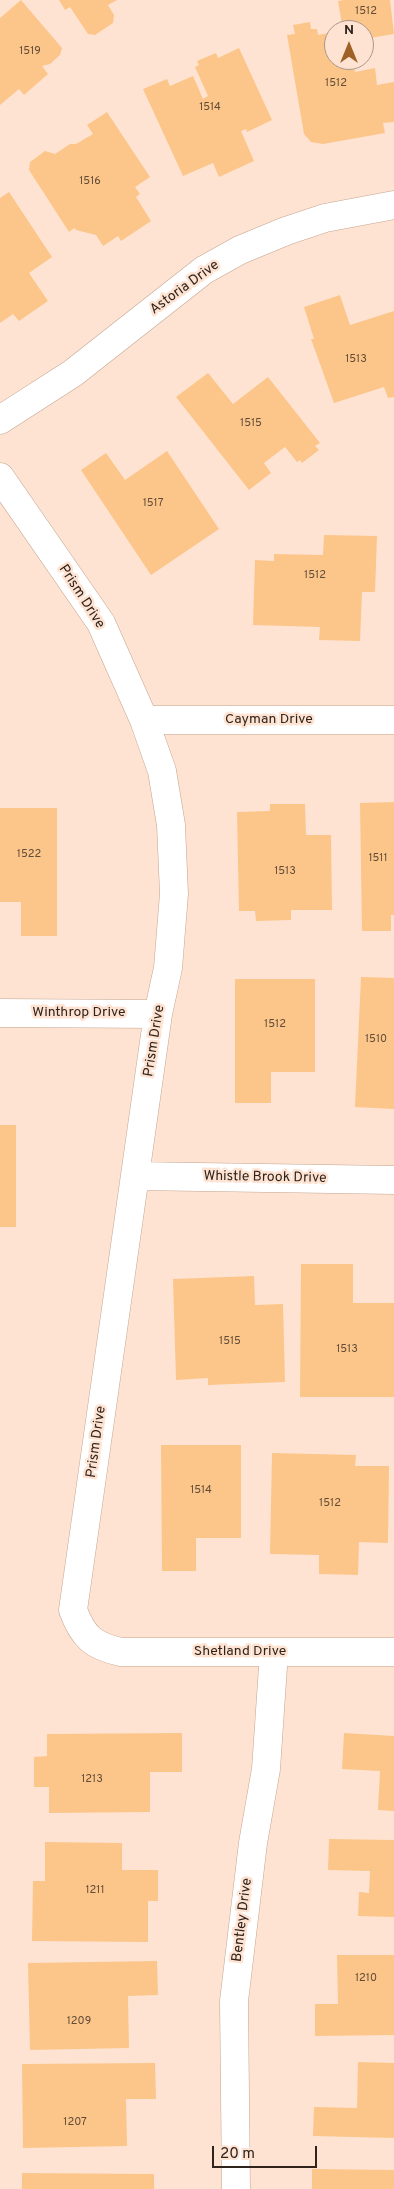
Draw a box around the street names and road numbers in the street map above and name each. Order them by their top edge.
street label: Astoria Drive [147,257,223,319]
street label: Prism Drive [54,562,108,632]
street label: Cayman Drive [225,712,313,728]
street label: Prism Drive [141,1004,169,1078]
street label: Winthrop Drive [32,1005,126,1021]
street label: Whistle Brook Drive [203,1169,327,1187]
street label: Prism Drive [84,1405,110,1479]
street label: Shetland Drive [194,1644,286,1660]
street label: Bentley Drive [230,1877,256,1963]

